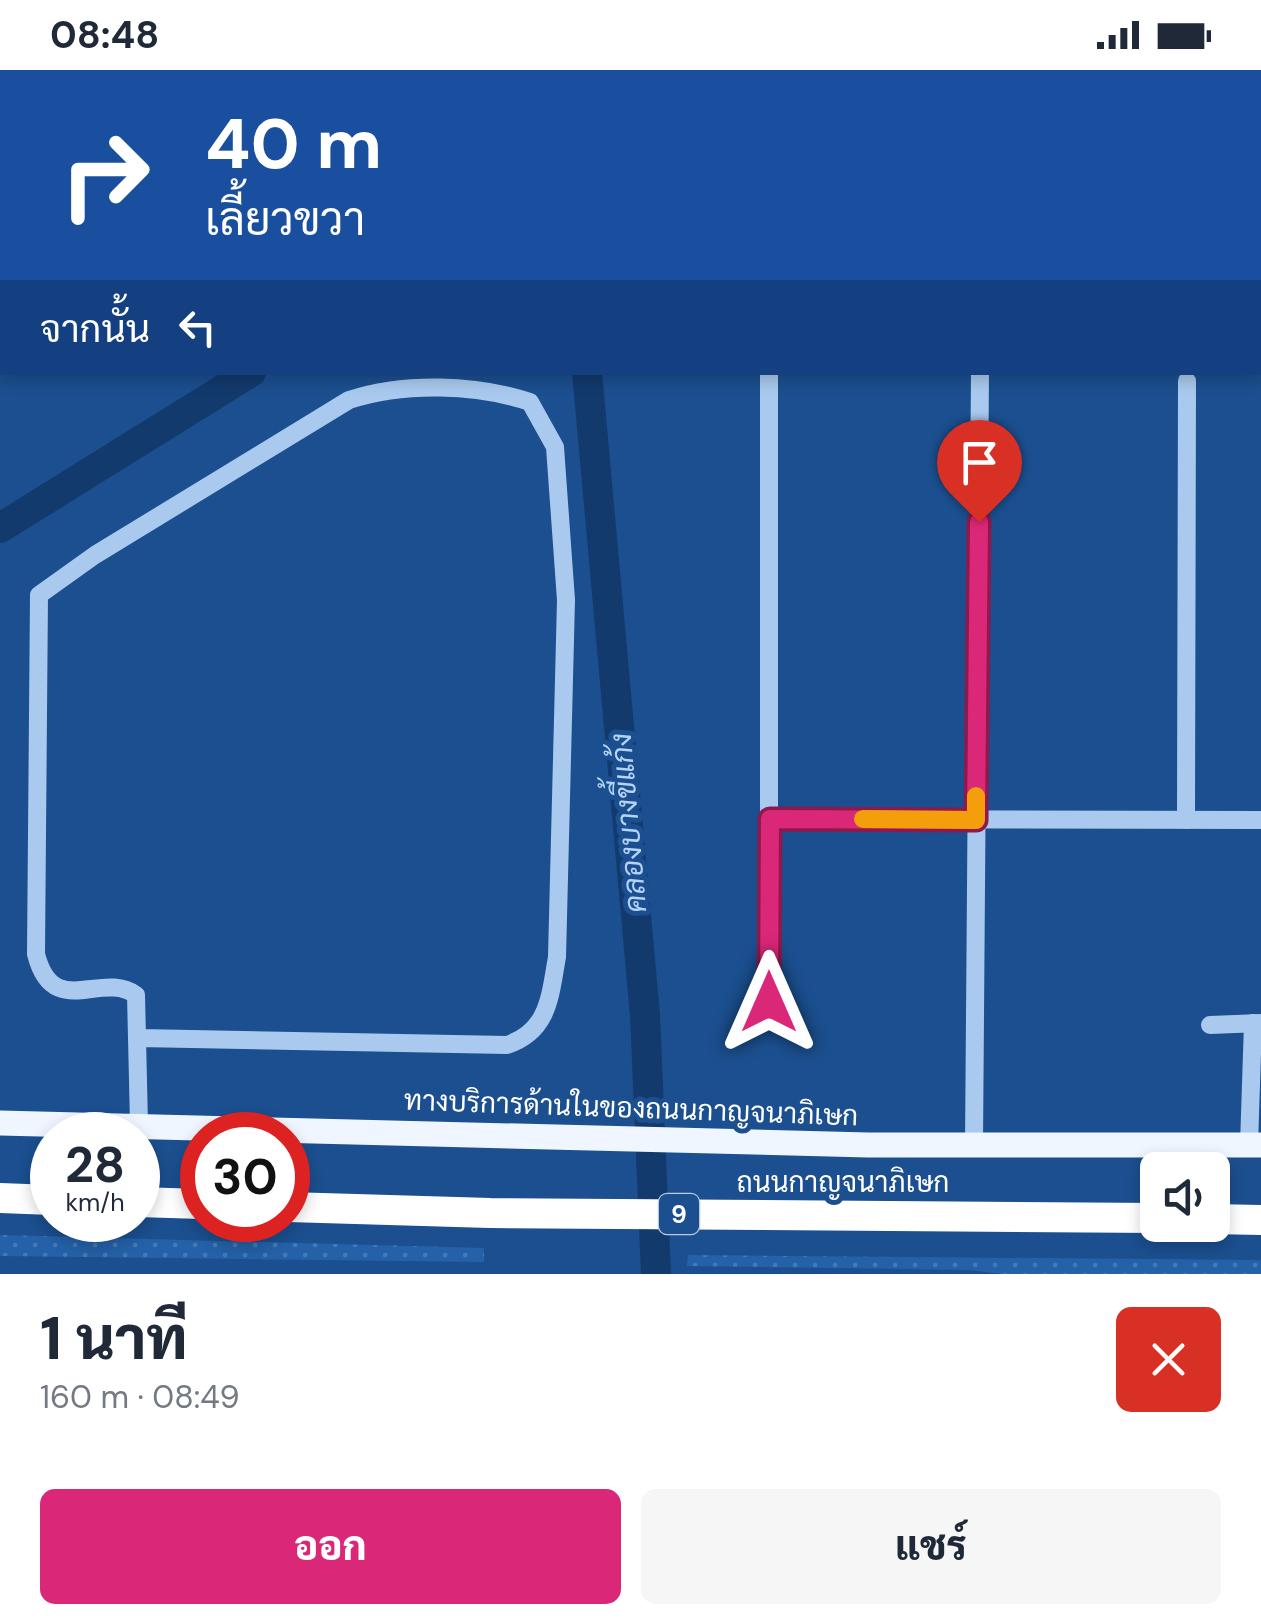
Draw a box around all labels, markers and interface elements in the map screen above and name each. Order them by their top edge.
text: 08:48 [50,10,159,60]
text: 40 m [205,99,382,190]
icon: right [40,110,170,240]
text: เลี้ยวขวา [205,190,365,249]
icon: left [170,300,225,355]
text: จากนั้น [40,304,150,354]
pin [937,420,1022,523]
icon: arrive [952,435,1007,490]
water label: คลองบางขี้แก้ง [594,731,655,915]
position arrow [717,950,821,1054]
street label: ทางบริการด้านในของถนนกาญจนาภิเษก [403,1081,859,1134]
speed limit sign: 30 [180,1112,310,1242]
text: 28 [65,1132,125,1198]
map controls [1140,1152,1230,1242]
button: sound [1140,1152,1230,1242]
street label: ถนนกาญจนาภิเษก [737,1164,949,1201]
text: km/h [65,1186,125,1219]
road number: 9 [659,1194,699,1234]
text: 1 นาที [40,1299,187,1378]
button: close [1116,1307,1221,1412]
text: 160 m · 08:49 [40,1376,240,1418]
button: ออก [40,1489,621,1604]
button: แชร์ [641,1489,1221,1604]

